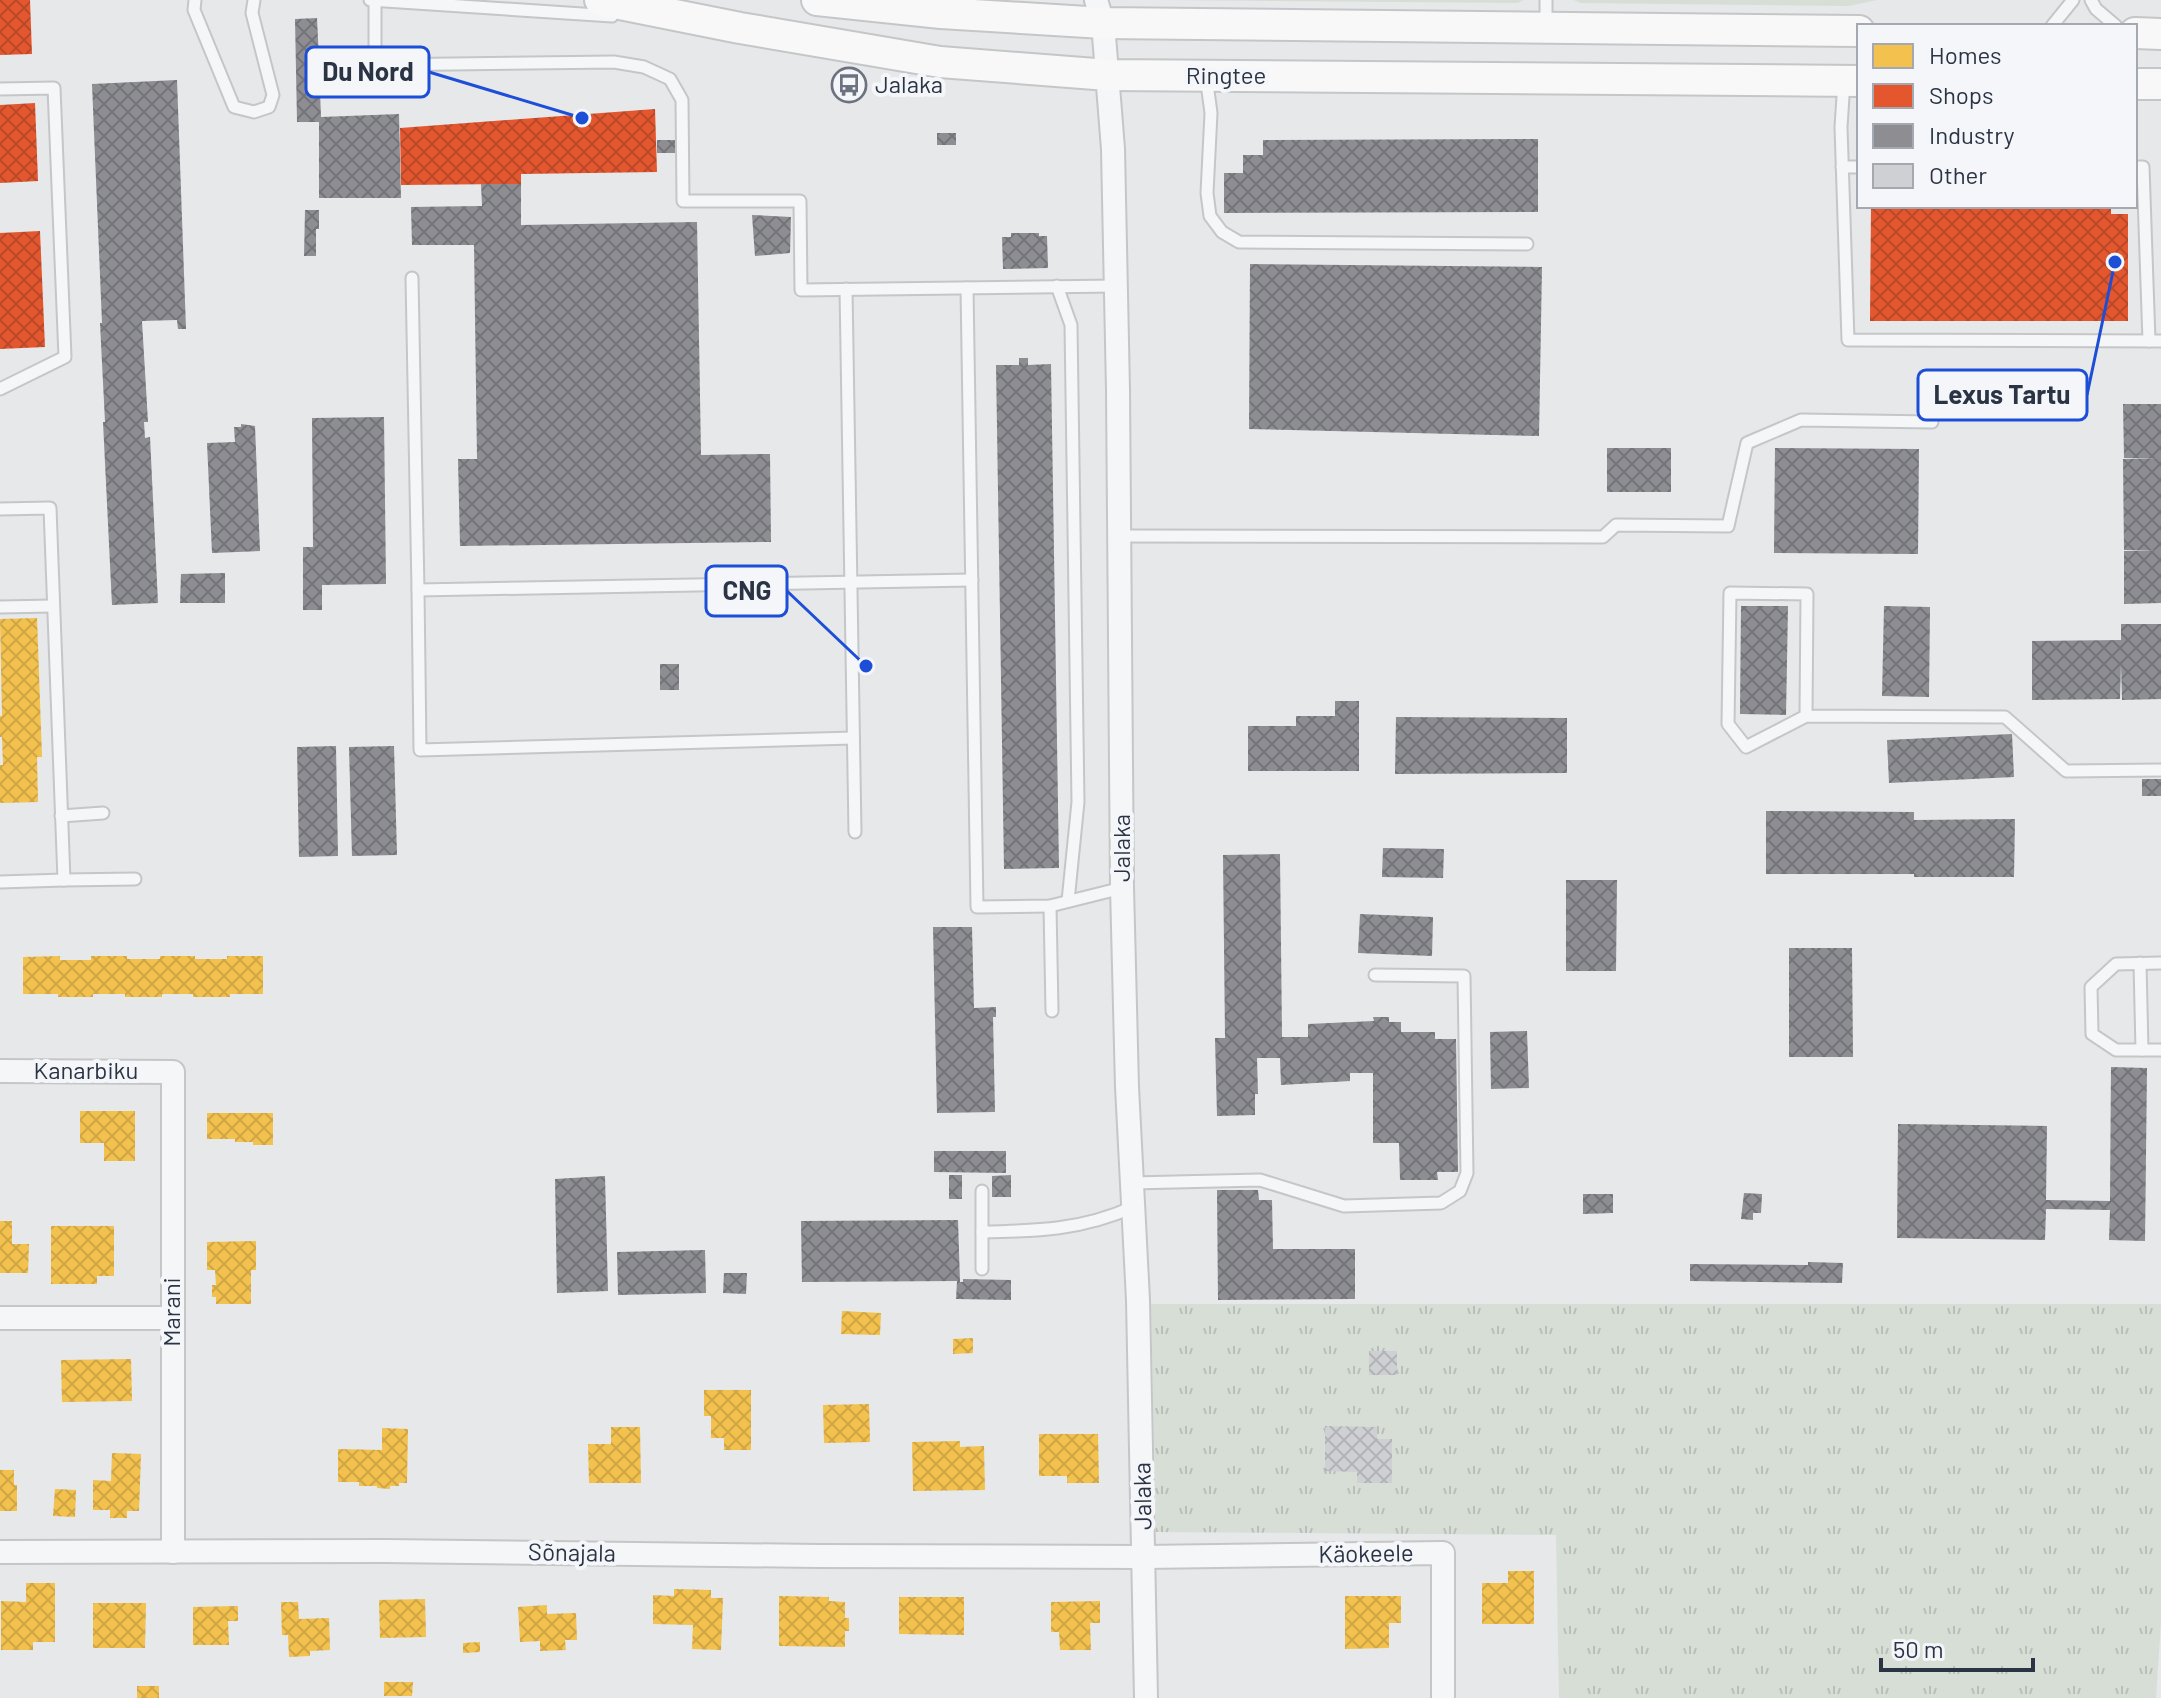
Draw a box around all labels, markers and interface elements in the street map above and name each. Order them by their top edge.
legend [1857,24,2137,208]
text: Homes [1929,40,2002,69]
callout: Du Nord [306,47,429,97]
text: Du Nord [322,55,414,86]
street label: Ringtee [1186,60,1266,89]
bus stop icon: Jalaka [830,66,868,104]
place label: Jalaka [875,69,943,98]
text: Shops [1929,80,1994,109]
text: Industry [1929,120,2015,149]
text: Other [1929,160,1987,189]
callout: Lexus Tartu [1918,370,2087,420]
text: Lexus Tartu [1933,378,2071,409]
callout: CNG [706,566,787,616]
text: CNG [722,574,772,605]
street label: Jalaka [1106,814,1135,882]
street label: Kanarbiku [34,1055,138,1084]
street label: Marani [156,1277,185,1347]
street label: Jalaka [1126,1462,1157,1530]
street label: Sõnajala [528,1536,616,1567]
street label: Käokeele [1318,1537,1414,1568]
scale bar [1881,1622,2033,1672]
text: 50 m [1893,1634,1944,1663]

